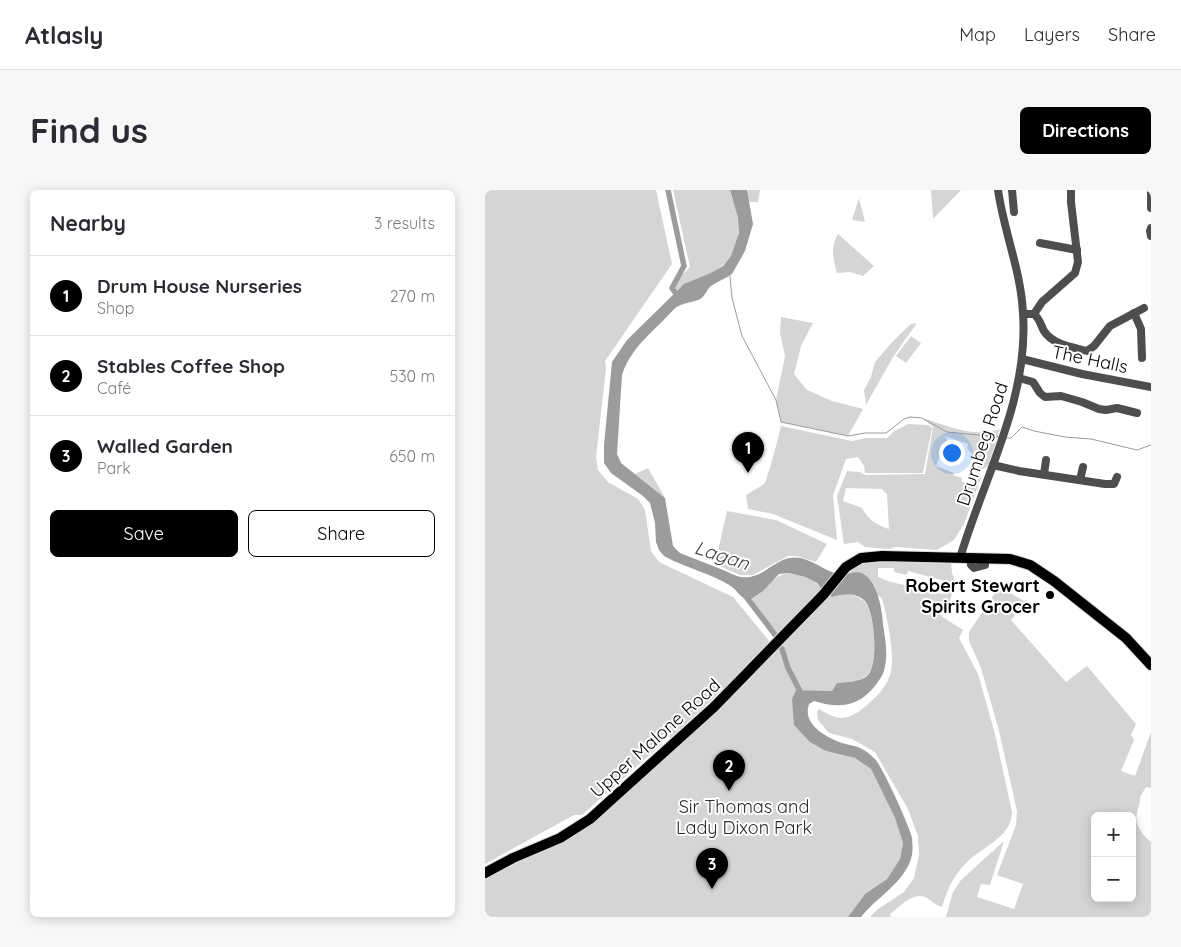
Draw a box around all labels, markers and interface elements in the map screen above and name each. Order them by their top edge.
text: Atlasly [25,20,103,50]
text: Map [959,23,996,46]
text: Layers [1024,23,1080,46]
text: Share [1108,23,1156,46]
button: Directions [1020,107,1151,154]
text: Find us [30,108,148,152]
text: Nearby [50,210,126,236]
text: 3 results [374,213,435,233]
text: Drum House Nurseries [97,274,302,298]
text: 1 [63,286,69,306]
text: 270 m [390,286,435,306]
text: Shop [97,298,134,318]
street label: The Halls [1050,340,1130,378]
text: Stables Coffee Shop [97,354,285,378]
text: 2 [61,366,71,386]
text: 530 m [389,366,435,386]
text: Café [97,378,131,398]
street label: Drumbeg Road [951,379,1013,509]
pin: 1 [732,432,764,473]
text: Walled Garden [97,434,233,458]
your location [939,440,965,466]
text: 3 [62,446,70,466]
text: 650 m [389,446,435,466]
text: Park [97,458,131,478]
button: Save [50,510,238,557]
button: Share [248,510,435,557]
water label: Lagan [692,535,753,575]
place label: Robert Stewart Spirits Grocer [905,574,1040,618]
marker: Robert Stewart Spirits Grocer [1044,589,1056,601]
street label: Upper Malone Road [585,673,725,803]
pin: 2 [713,750,745,791]
park label: Sir Thomas and Lady Dixon Park [676,795,812,839]
map controls [1091,812,1136,902]
button: + [1091,812,1136,857]
pin: 3 [696,848,728,889]
button: − [1091,857,1136,902]

